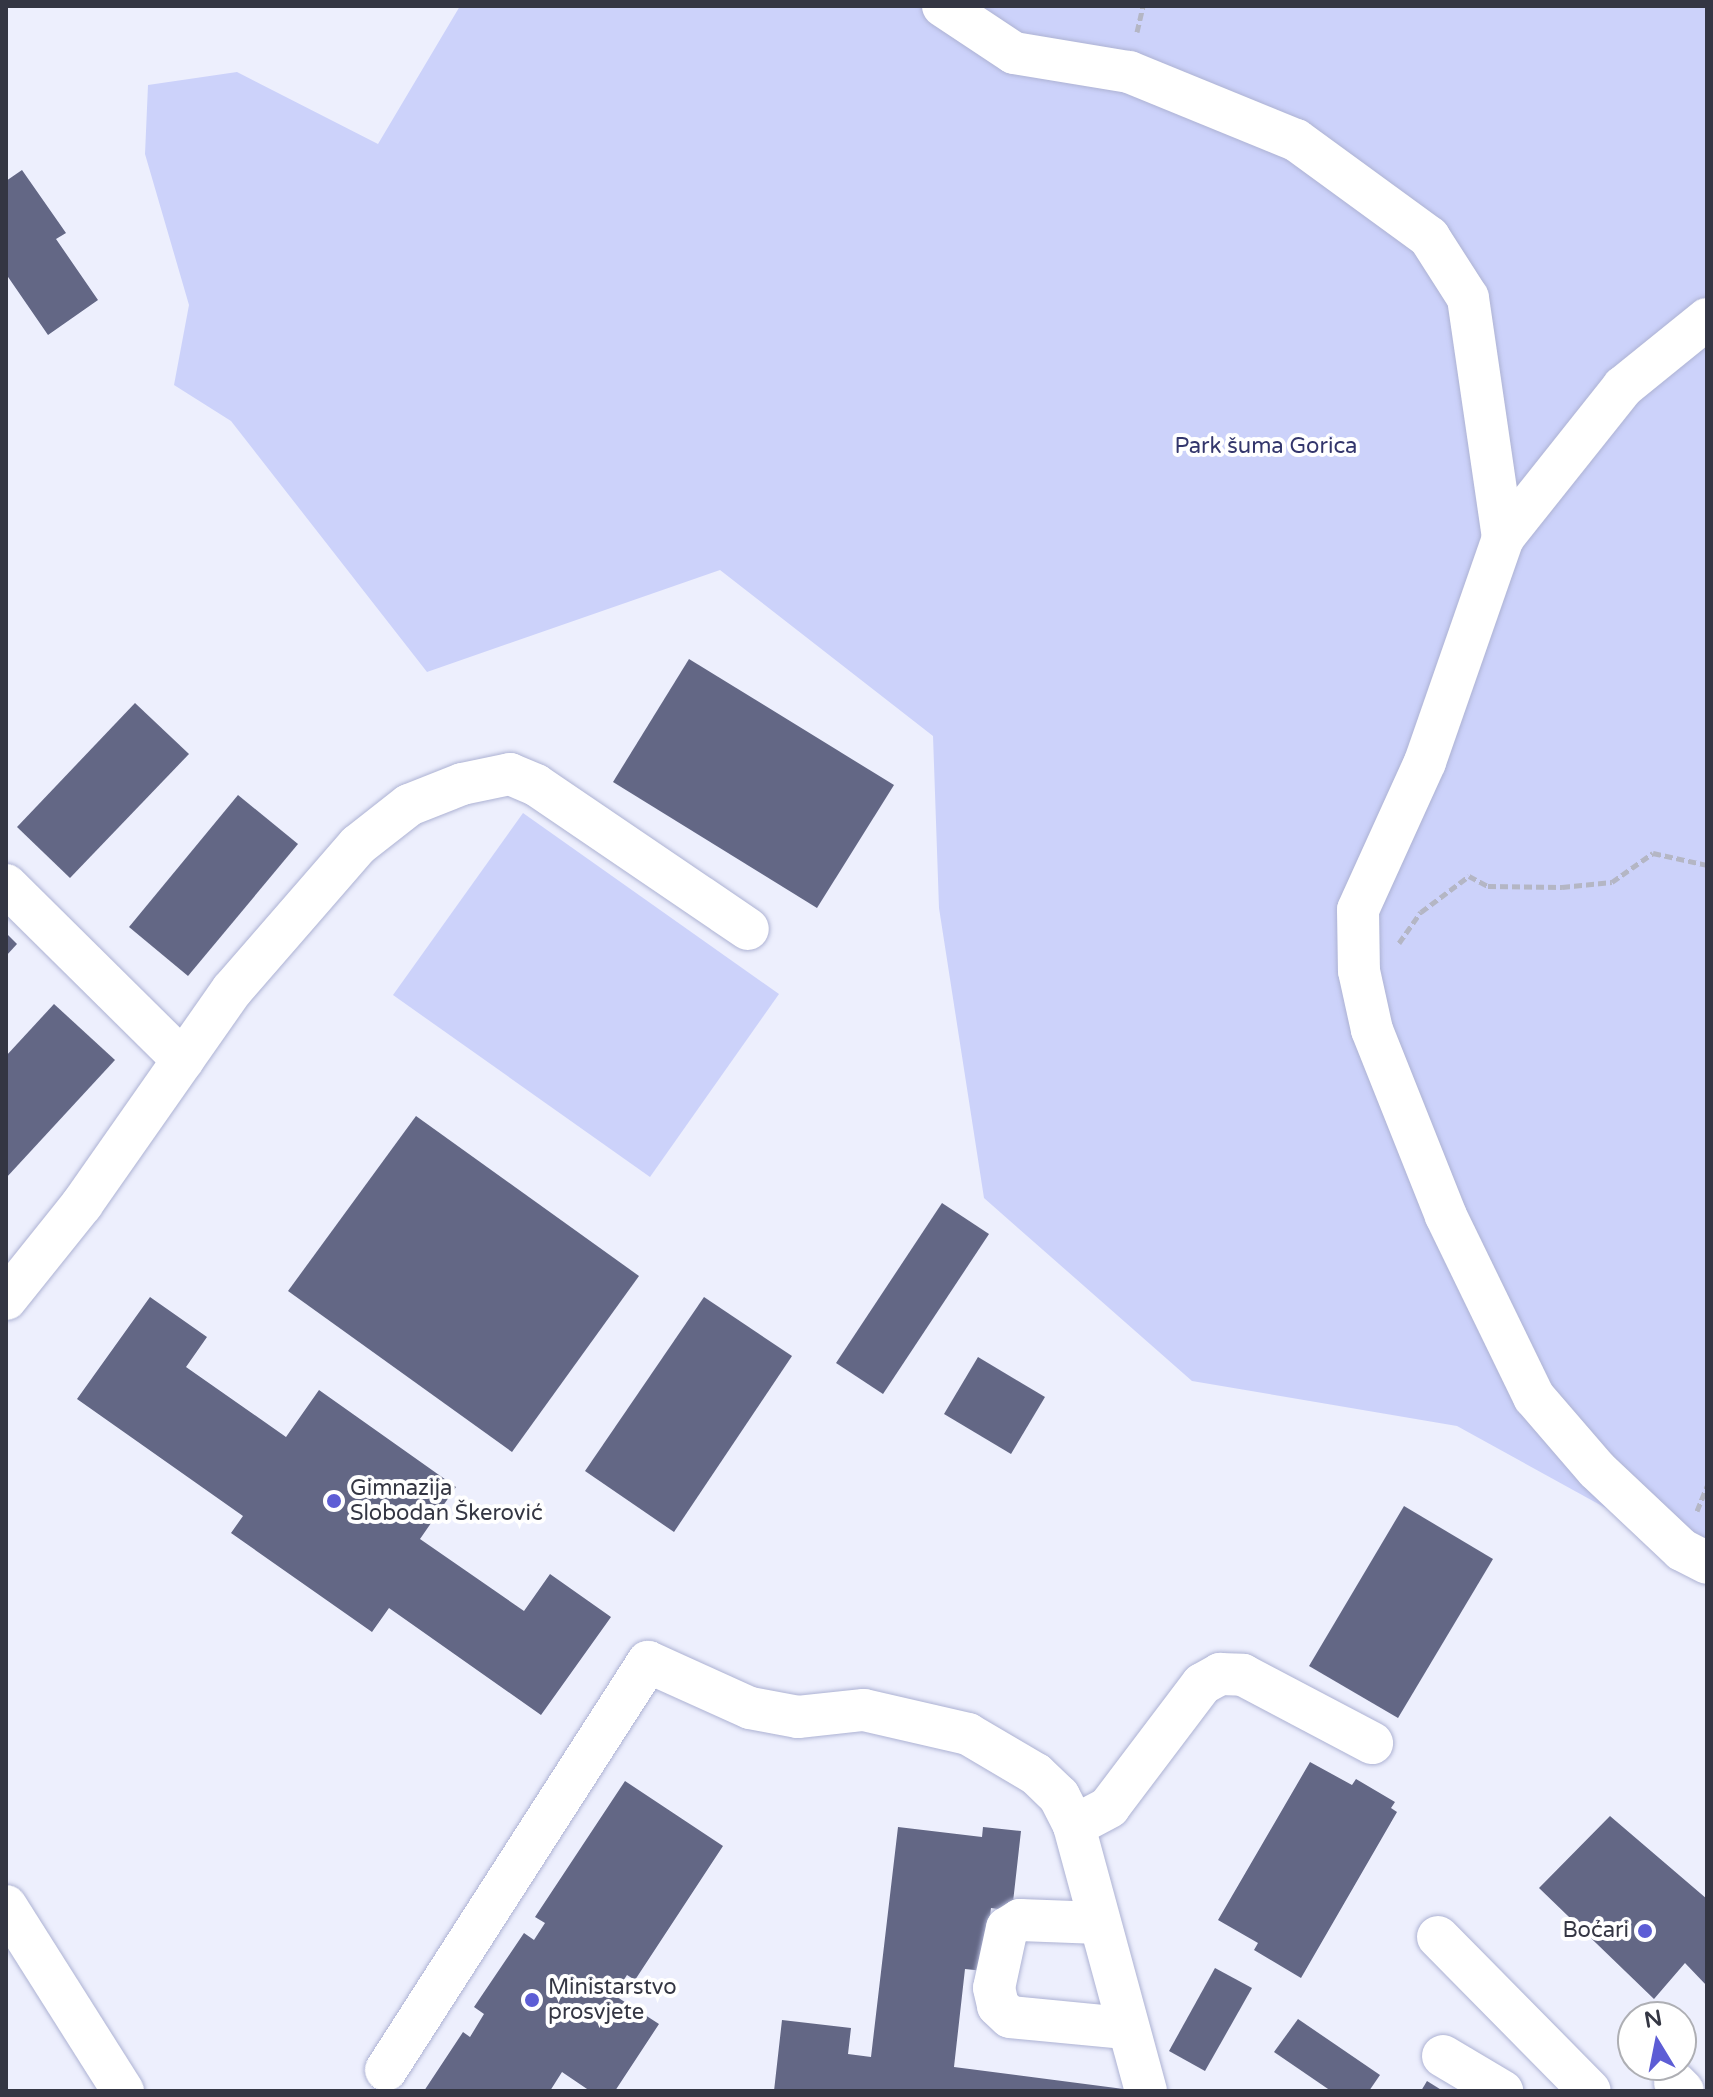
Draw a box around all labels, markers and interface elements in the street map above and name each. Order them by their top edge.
park label: Park šuma Gorica [1175,434,1357,460]
place label: Gimnazija Slobodan Škerović [350,1475,543,1526]
marker: Gimnazija Slobodan Škerović [325,1492,343,1510]
place label: Boćari [1562,1918,1629,1944]
marker: Boćari [1636,1922,1654,1940]
place label: Ministarstvo prosvjete [548,1974,677,2026]
marker: Ministarstvo prosvjete [523,1991,541,2009]
north arrow [1617,2001,1697,2081]
text: N [1642,2005,1664,2034]

